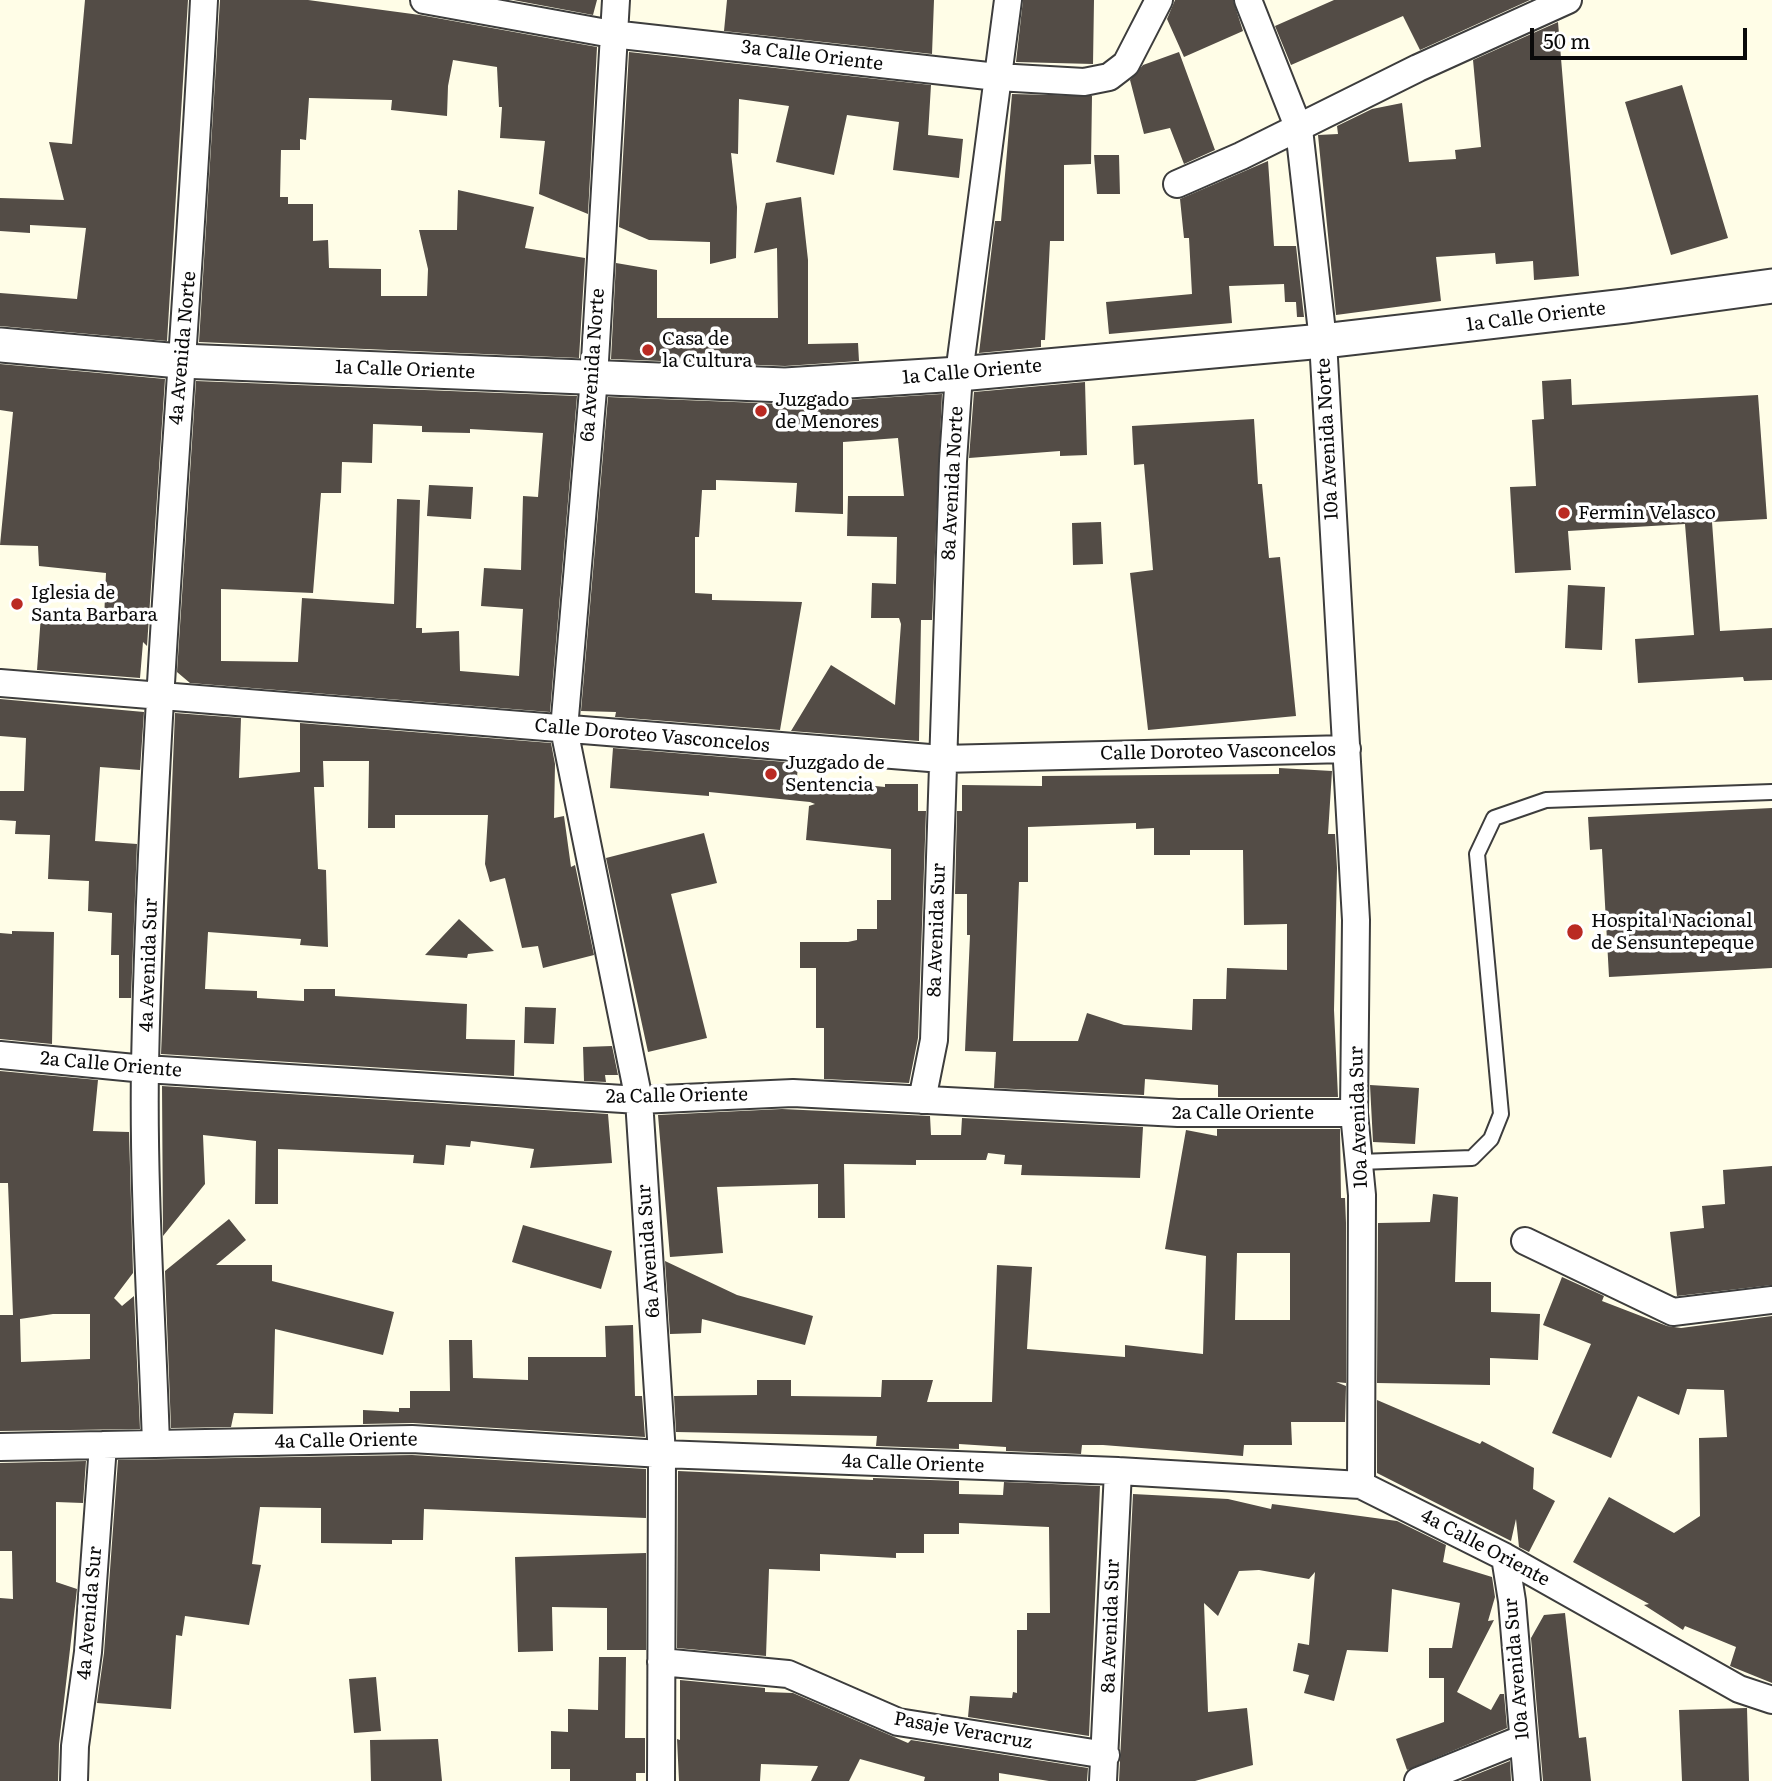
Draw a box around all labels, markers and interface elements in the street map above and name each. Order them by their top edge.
scale bar [1534,14,1751,58]
text: 50 m [1543,24,1590,55]
street label: 3a Calle Oriente [740,36,884,76]
street label: 4a Avenida Norte [165,270,201,426]
street label: 6a Avenida Norte [576,287,610,443]
street label: 1a Calle Oriente [1465,297,1607,337]
place label: Casa de la Cultura [662,328,752,372]
marker: Casa de la Cultura [640,342,656,358]
street label: 1a Calle Oriente [901,355,1043,389]
street label: 1a Calle Oriente [335,356,475,384]
street label: 10a Avenida Norte [1312,357,1344,521]
place label: Juzgado de Menores [775,389,879,433]
marker: Juzgado de Menores [753,403,769,419]
street label: 8a Avenida Norte [938,405,968,561]
place label: Fermin Velasco [1578,502,1716,524]
marker: Fermin Velasco [1556,505,1572,521]
place label: Iglesia de Santa Barbara [31,582,158,626]
marker: Iglesia de Santa Barbara [9,596,25,612]
street label: Calle Doroteo Vasconcelos [534,714,770,758]
street label: Calle Doroteo Vasconcelos [1100,739,1336,765]
place label: Juzgado de Sentencia [785,752,885,796]
marker: Juzgado de Sentencia [763,766,779,782]
street label: 8a Avenida Sur [923,863,951,997]
street label: 4a Avenida Sur [135,898,163,1032]
place label: Hospital Nacional de Sensuntepeque [1591,910,1754,954]
marker: Hospital Nacional de Sensuntepeque [1565,922,1585,942]
street label: 10a Avenida Sur [1345,1046,1373,1188]
street label: 2a Calle Oriente [39,1047,183,1083]
street label: 2a Calle Oriente [606,1083,748,1109]
street label: 2a Calle Oriente [1172,1102,1314,1124]
street label: 6a Avenida Sur [633,1184,665,1318]
street label: 4a Calle Oriente [274,1428,418,1454]
street label: 4a Calle Oriente [841,1450,985,1478]
street label: 4a Calle Oriente [1417,1504,1553,1592]
street label: 4a Avenida Sur [73,1545,107,1681]
street label: 8a Avenida Sur [1097,1559,1125,1693]
street label: 10a Avenida Sur [1499,1597,1535,1741]
street label: Pasaje Veracruz [892,1708,1034,1754]

